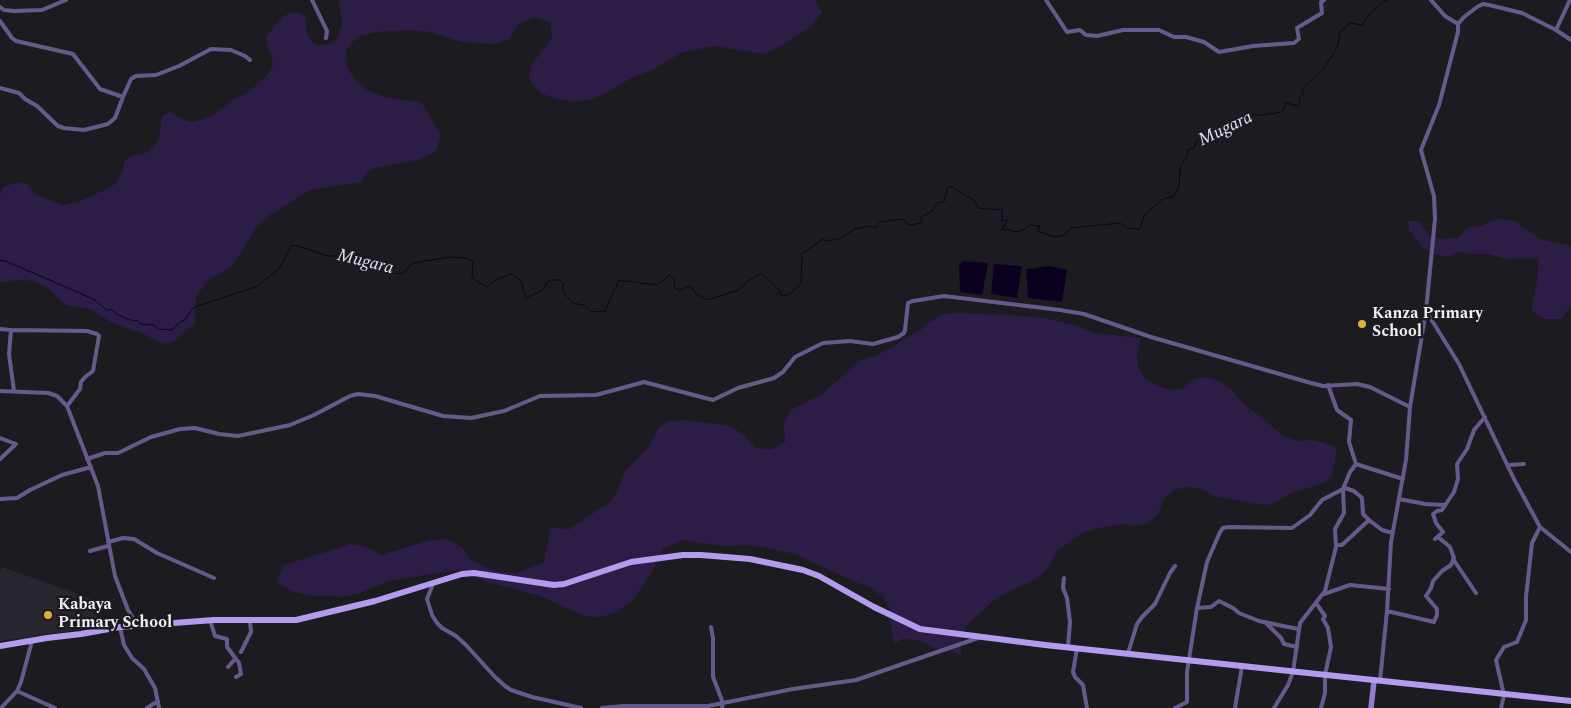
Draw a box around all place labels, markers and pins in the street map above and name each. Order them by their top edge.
place label: Kanza Primary School [1372,305,1483,343]
marker: Kanza Primary School [1356,318,1368,330]
place label: Kabaya Primary School [58,596,172,634]
marker: Kabaya Primary School [42,609,54,621]

